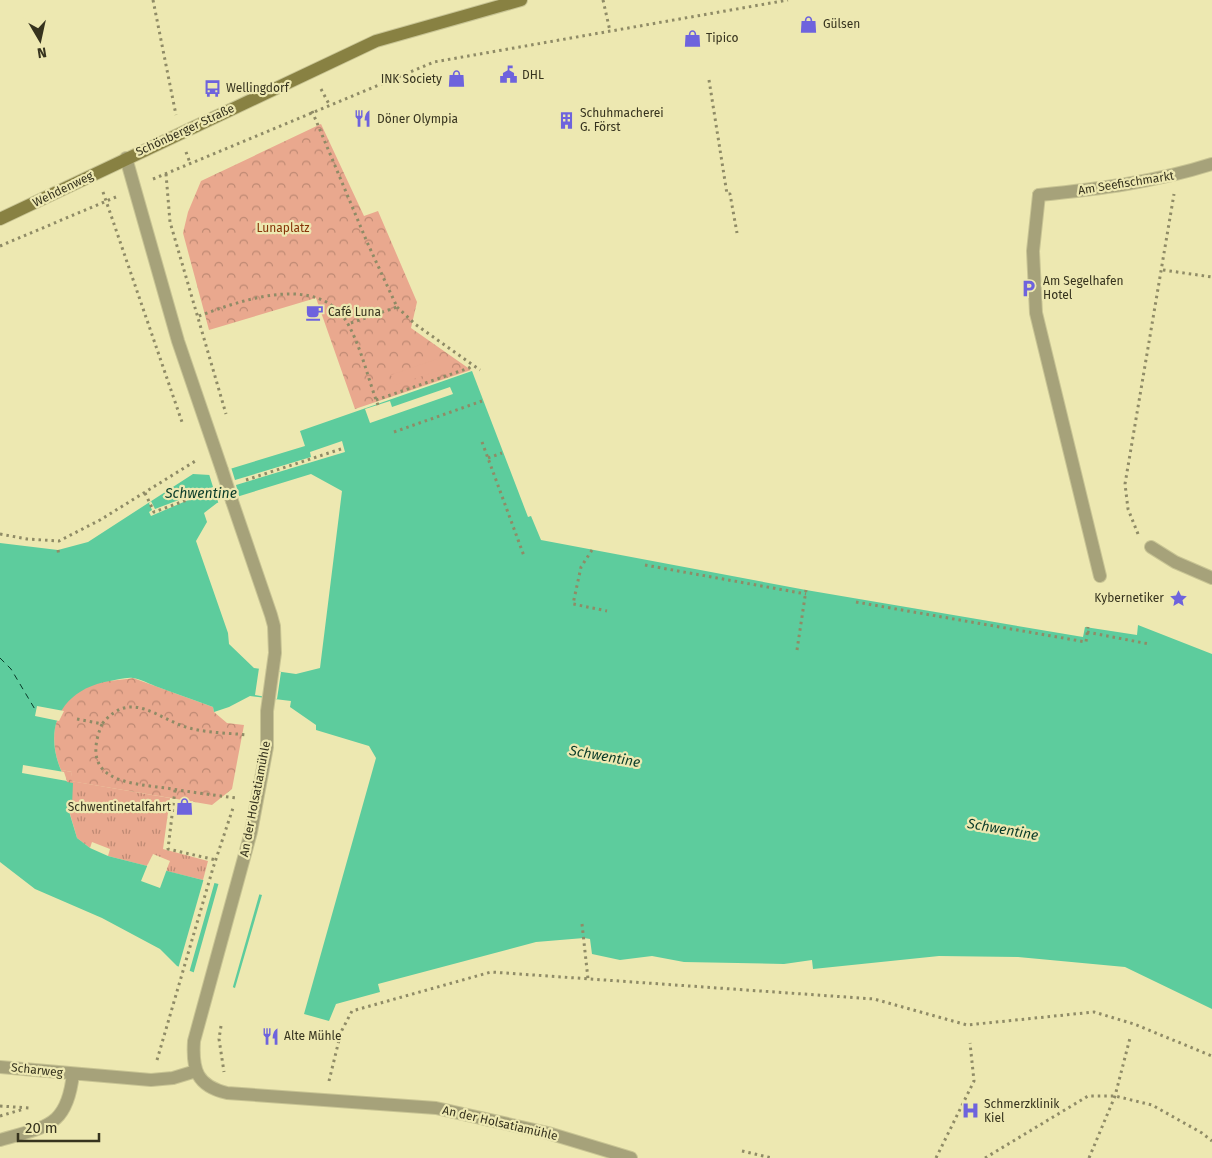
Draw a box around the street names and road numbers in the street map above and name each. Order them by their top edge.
street label: Schönberger Straße [133,101,237,159]
street label: Wehdenweg [30,168,96,210]
street label: Am Seefischmarkt [1077,168,1176,198]
street label: An der Holsatiamühle [237,740,273,858]
street label: Scharweg [10,1060,64,1080]
street label: An der Holsatiamühle [441,1103,559,1143]

